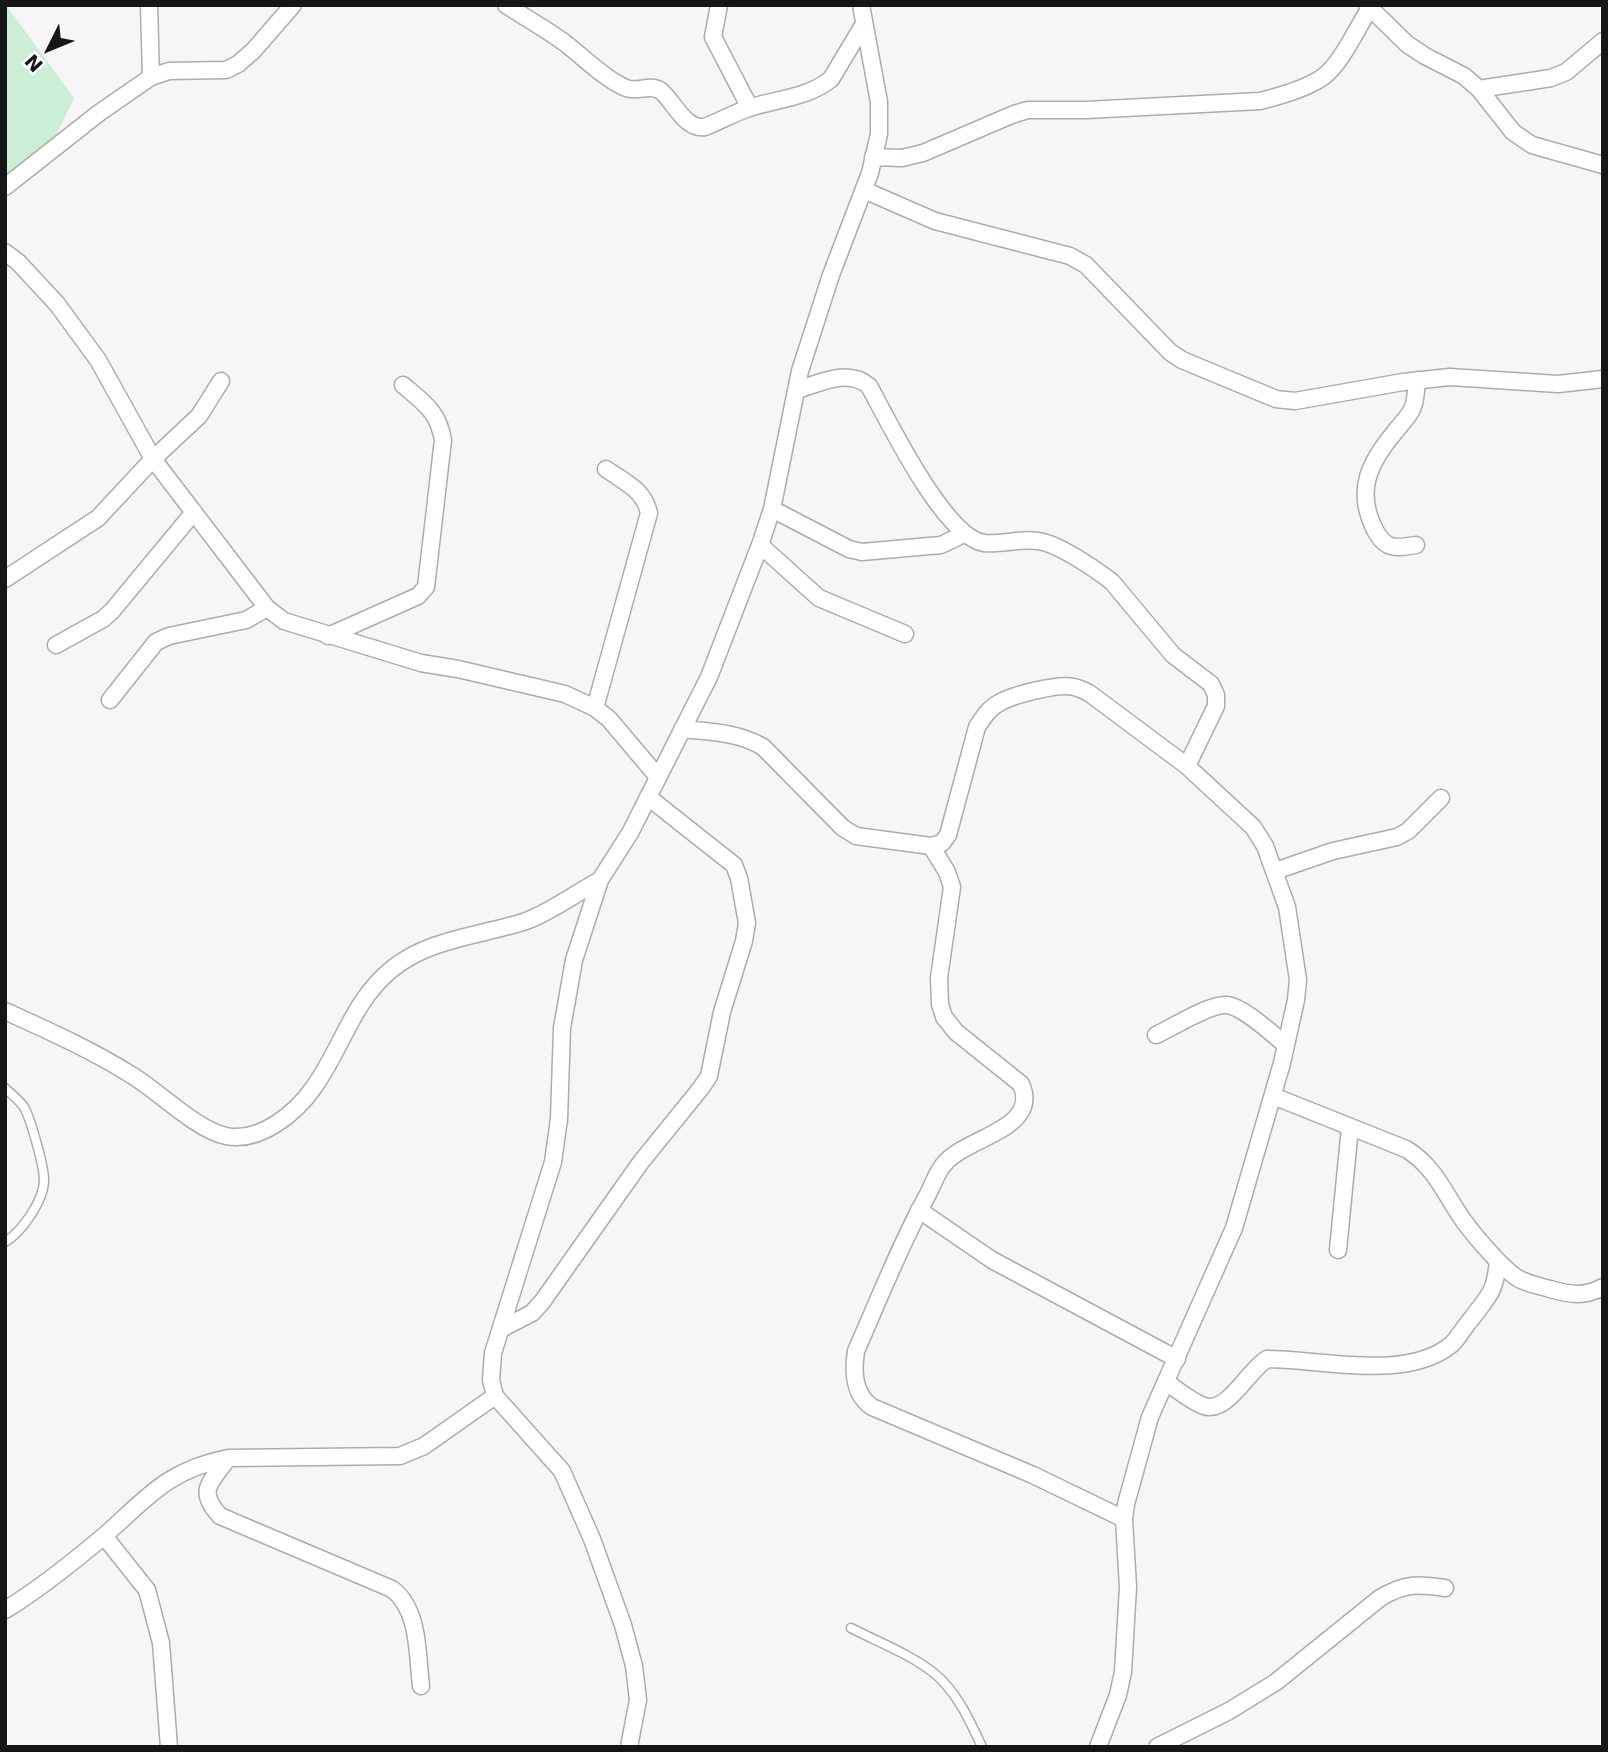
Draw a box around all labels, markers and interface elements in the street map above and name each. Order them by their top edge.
north arrow [14,14,84,84]
text: N [20,50,47,77]

